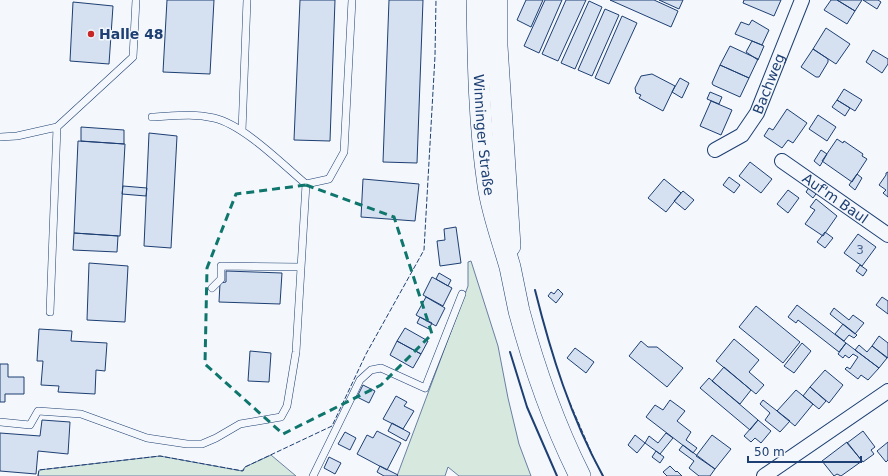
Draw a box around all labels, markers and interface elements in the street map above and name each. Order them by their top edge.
place label: Halle 48 [99,26,164,42]
marker: Halle 48 [86,29,96,39]
street label: Bachweg [749,51,788,116]
street label: Winninger Straße [471,74,498,197]
street label: Auf'm Baul [799,170,871,227]
house number: 3 [856,243,864,257]
scale bar [748,438,861,464]
text: 50 m [754,445,785,459]

